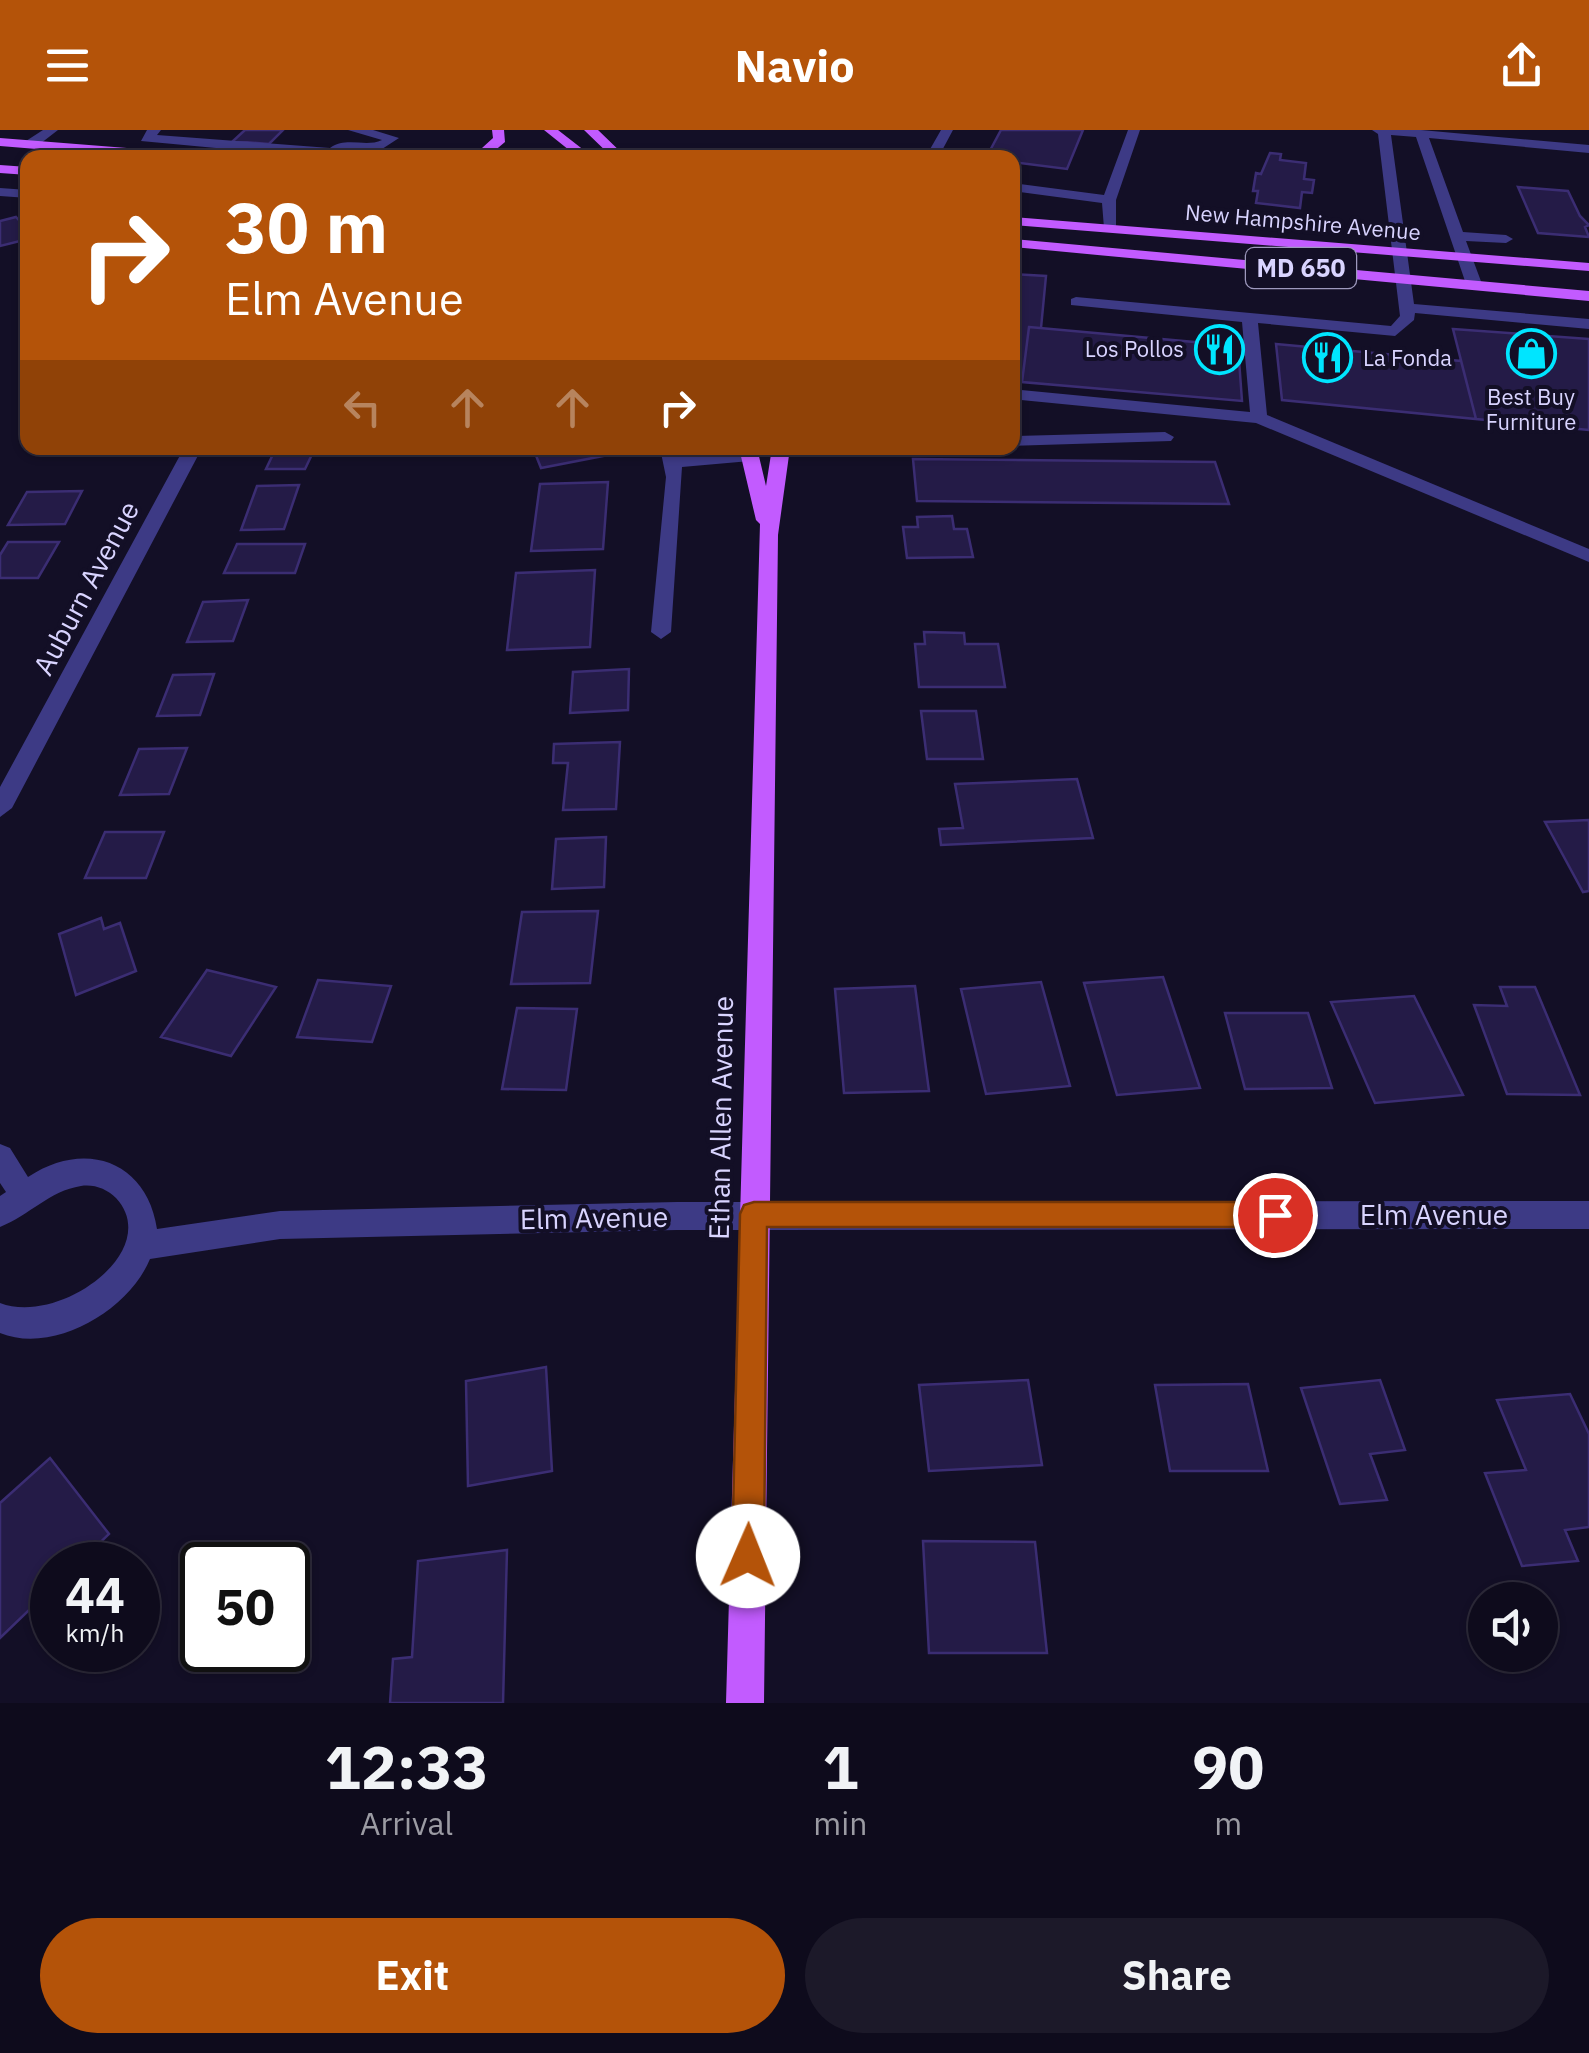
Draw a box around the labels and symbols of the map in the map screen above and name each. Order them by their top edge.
street label: New Hampshire Avenue [1184,197,1422,246]
road number: MD 650 [1246,248,1356,288]
restaurant icon: Los Pollos [1193,323,1245,375]
shop icon: Best Buy Furniture [1505,327,1557,379]
restaurant icon: La Fonda [1302,332,1354,384]
place label: Los Pollos [1085,334,1184,363]
place label: La Fonda [1363,343,1452,372]
place label: Best Buy Furniture [1486,382,1576,436]
street label: Auburn Avenue [24,494,147,681]
street label: Ethan Allen Avenue [700,996,741,1240]
pin [1233,1173,1318,1258]
street label: Elm Avenue [1360,1196,1508,1233]
street label: Elm Avenue [519,1198,669,1237]
position arrow [696,1504,800,1608]
speed limit sign: 50 [180,1542,310,1672]

